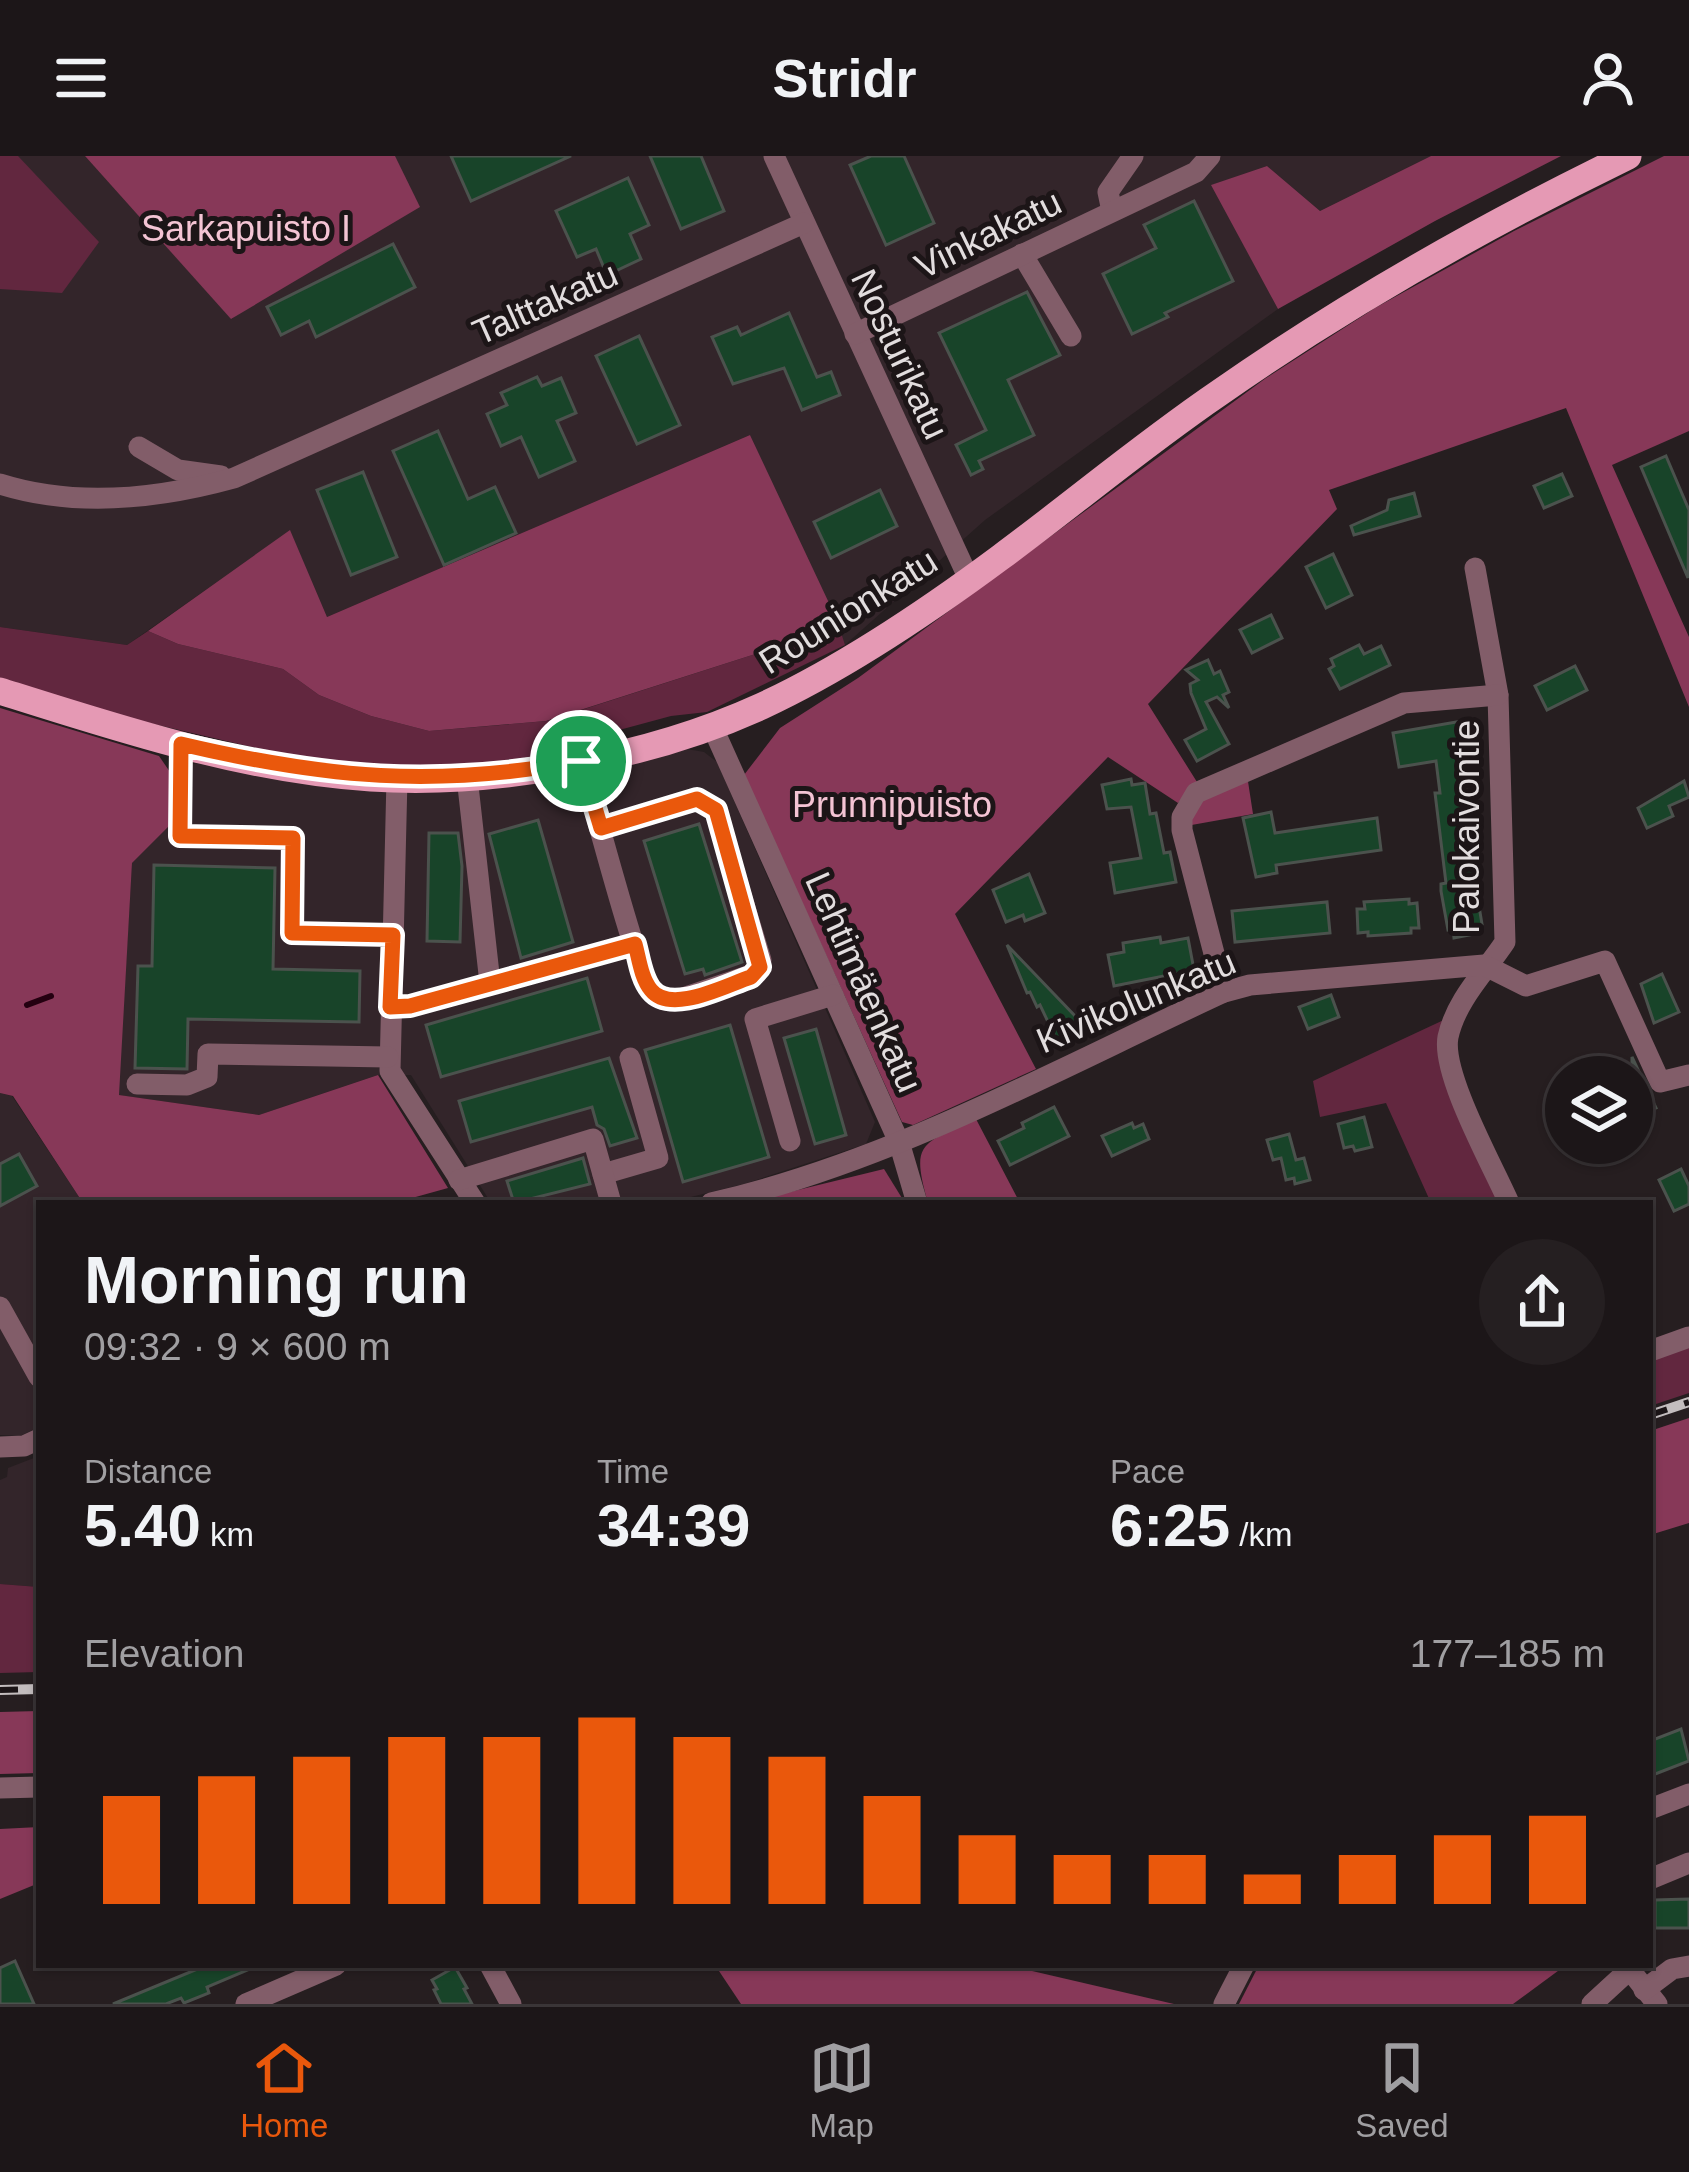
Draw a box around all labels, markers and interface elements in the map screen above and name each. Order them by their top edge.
icon: menu [48,45,114,111]
icon: person [1575,45,1641,111]
text: Stridr [772,48,917,108]
street label: Vinkakatu [908,181,1068,287]
park label: Sarkapuisto I [141,208,351,249]
street label: Talttakatu [466,253,624,353]
street label: Nosturikatu [843,263,957,445]
street label: Rounionkatu [751,540,945,682]
pin [530,710,632,812]
street label: Palokaivontie [1446,720,1487,934]
icon: arrive [548,728,614,794]
park label: Prunnipuisto [792,784,992,825]
street label: Lehtimäenkatu [797,866,931,1098]
street label: Kivikolunkatu [1030,941,1242,1061]
map controls [1545,1056,1653,1164]
button: layers [1545,1056,1653,1164]
button: share [1479,1239,1605,1365]
text: Morning run [84,1243,469,1317]
text: 09:32 · 9 × 600 m [84,1325,391,1368]
text: Distance [84,1453,212,1490]
text: Time [597,1453,669,1490]
text: Pace [1110,1453,1185,1490]
text: 5.40 [84,1492,201,1559]
text: 34:39 [597,1492,750,1559]
text: 6:25 [1110,1492,1230,1559]
text: km [201,1516,254,1553]
text: /km [1230,1516,1292,1553]
text: Elevation [84,1632,244,1675]
text: 177–185 m [1410,1632,1605,1675]
tab: Home [240,2035,328,2145]
tab: Map [809,2035,875,2145]
tab: Saved [1355,2035,1449,2145]

